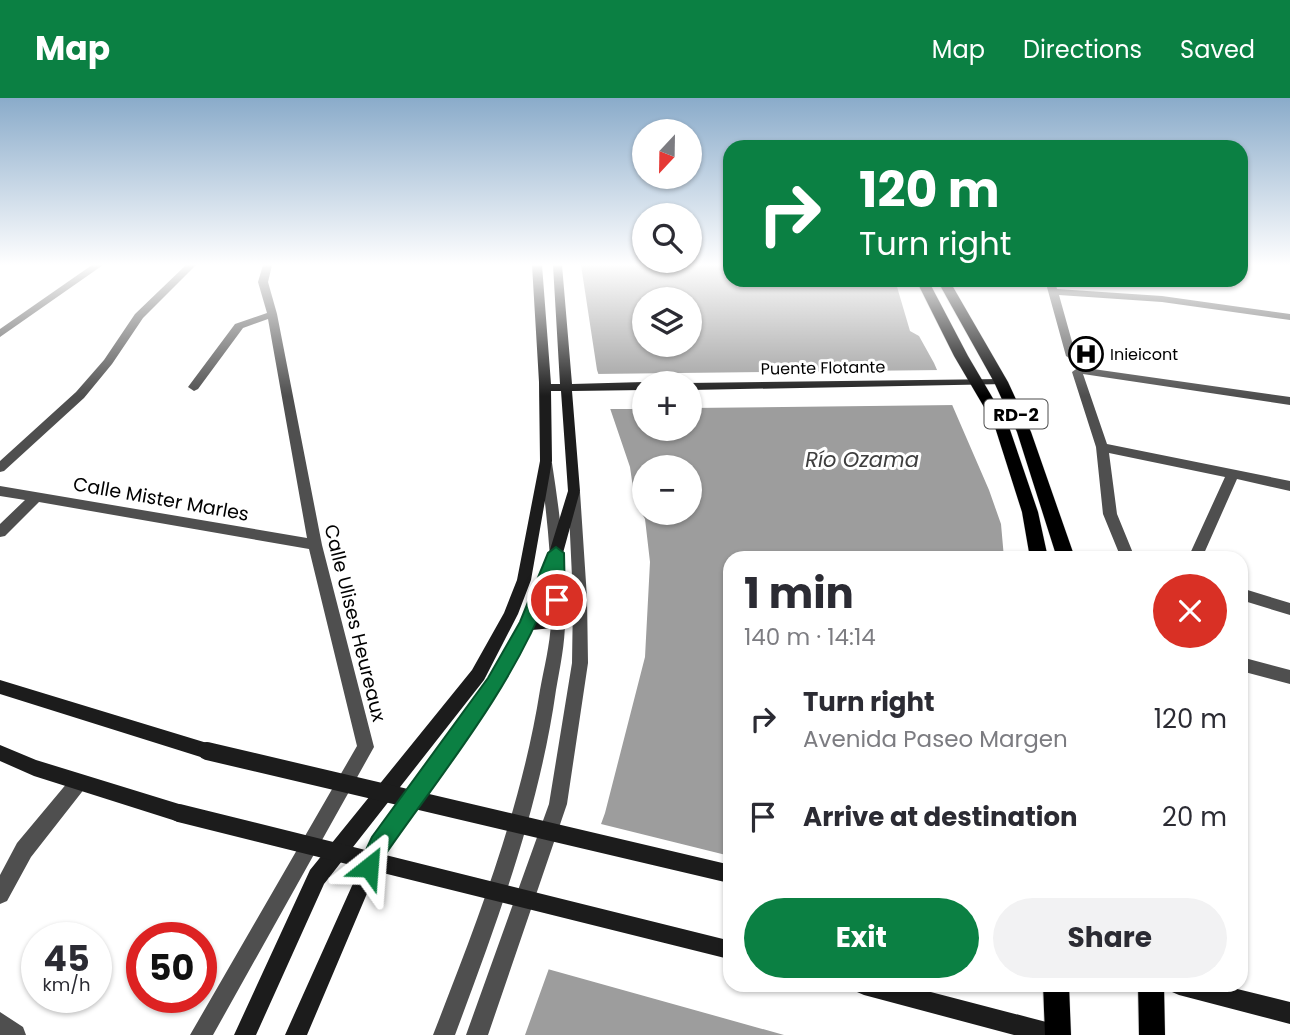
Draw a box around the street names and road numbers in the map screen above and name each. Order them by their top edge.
street label: Puente Flotante [761,355,886,381]
road number: RD-2 [984,400,1048,428]
street label: Calle Mister Marles [71,470,251,528]
street label: Calle Ulises Heureaux [317,521,393,725]

